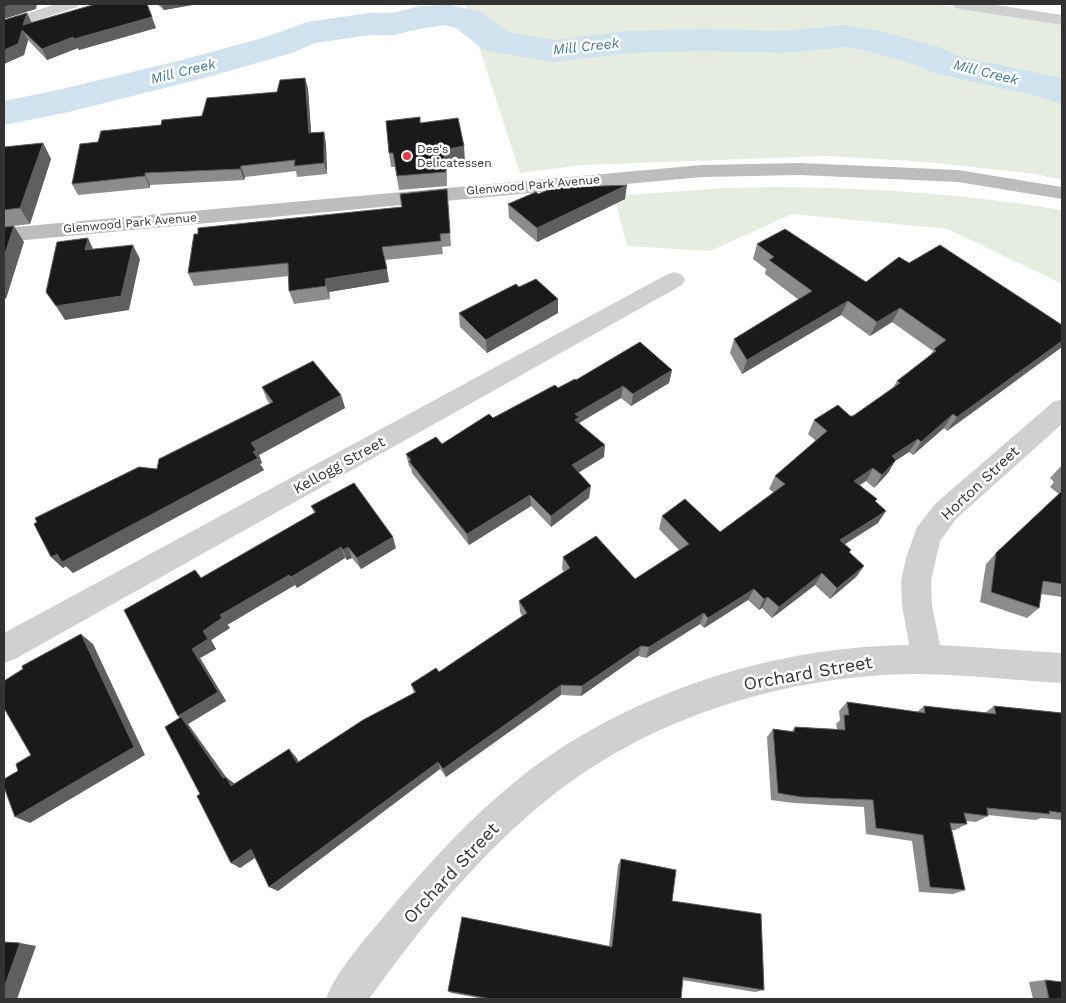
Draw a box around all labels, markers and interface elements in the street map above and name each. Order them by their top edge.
water label: Mill Creek [552,35,620,57]
water label: Mill Creek [149,55,217,87]
water label: Mill Creek [952,56,1020,88]
place label: Dee's Delicatessen [417,142,492,170]
marker: Dee's Delicatessen [401,150,413,162]
street label: Glenwood Park Avenue [466,172,600,198]
street label: Glenwood Park Avenue [63,210,197,236]
street label: Kellogg Street [290,432,389,498]
street label: Horton Street [937,442,1023,524]
street label: Orchard Street [742,651,874,694]
street label: Orchard Street [398,817,503,928]

